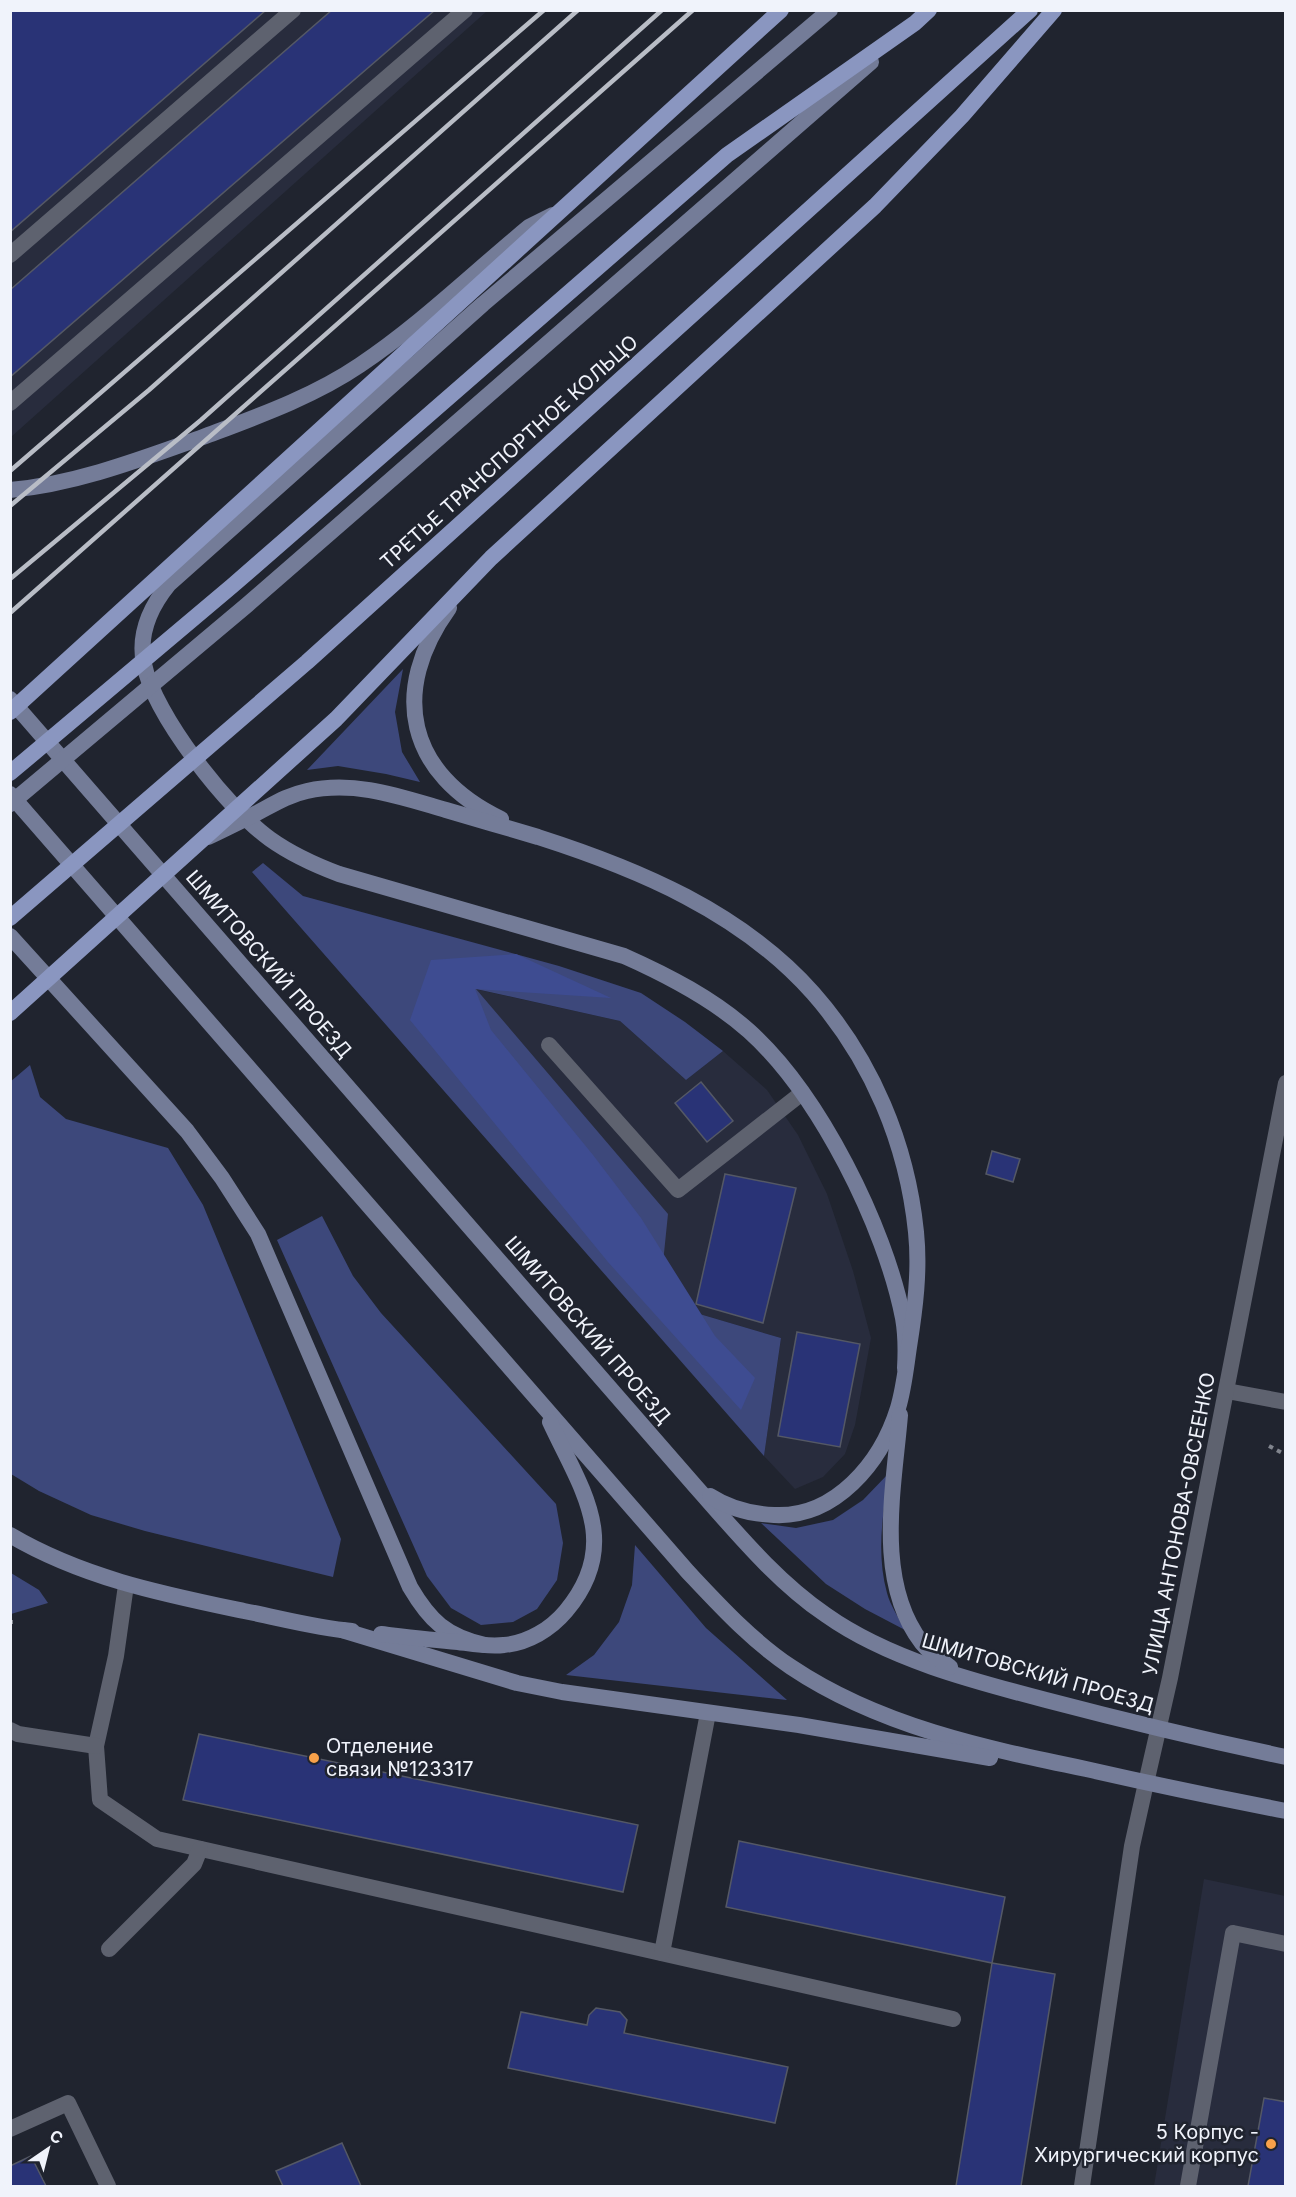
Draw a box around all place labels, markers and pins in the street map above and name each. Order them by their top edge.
place label: Отделение связи №123317 [326,1734,473,1781]
marker: Отделение связи №123317 [307,1751,321,1765]
place label: 5 Корпус - Хирургический корпус [1034,2120,1259,2167]
marker: 5 Корпус - Хирургический корпус [1264,2137,1278,2151]

